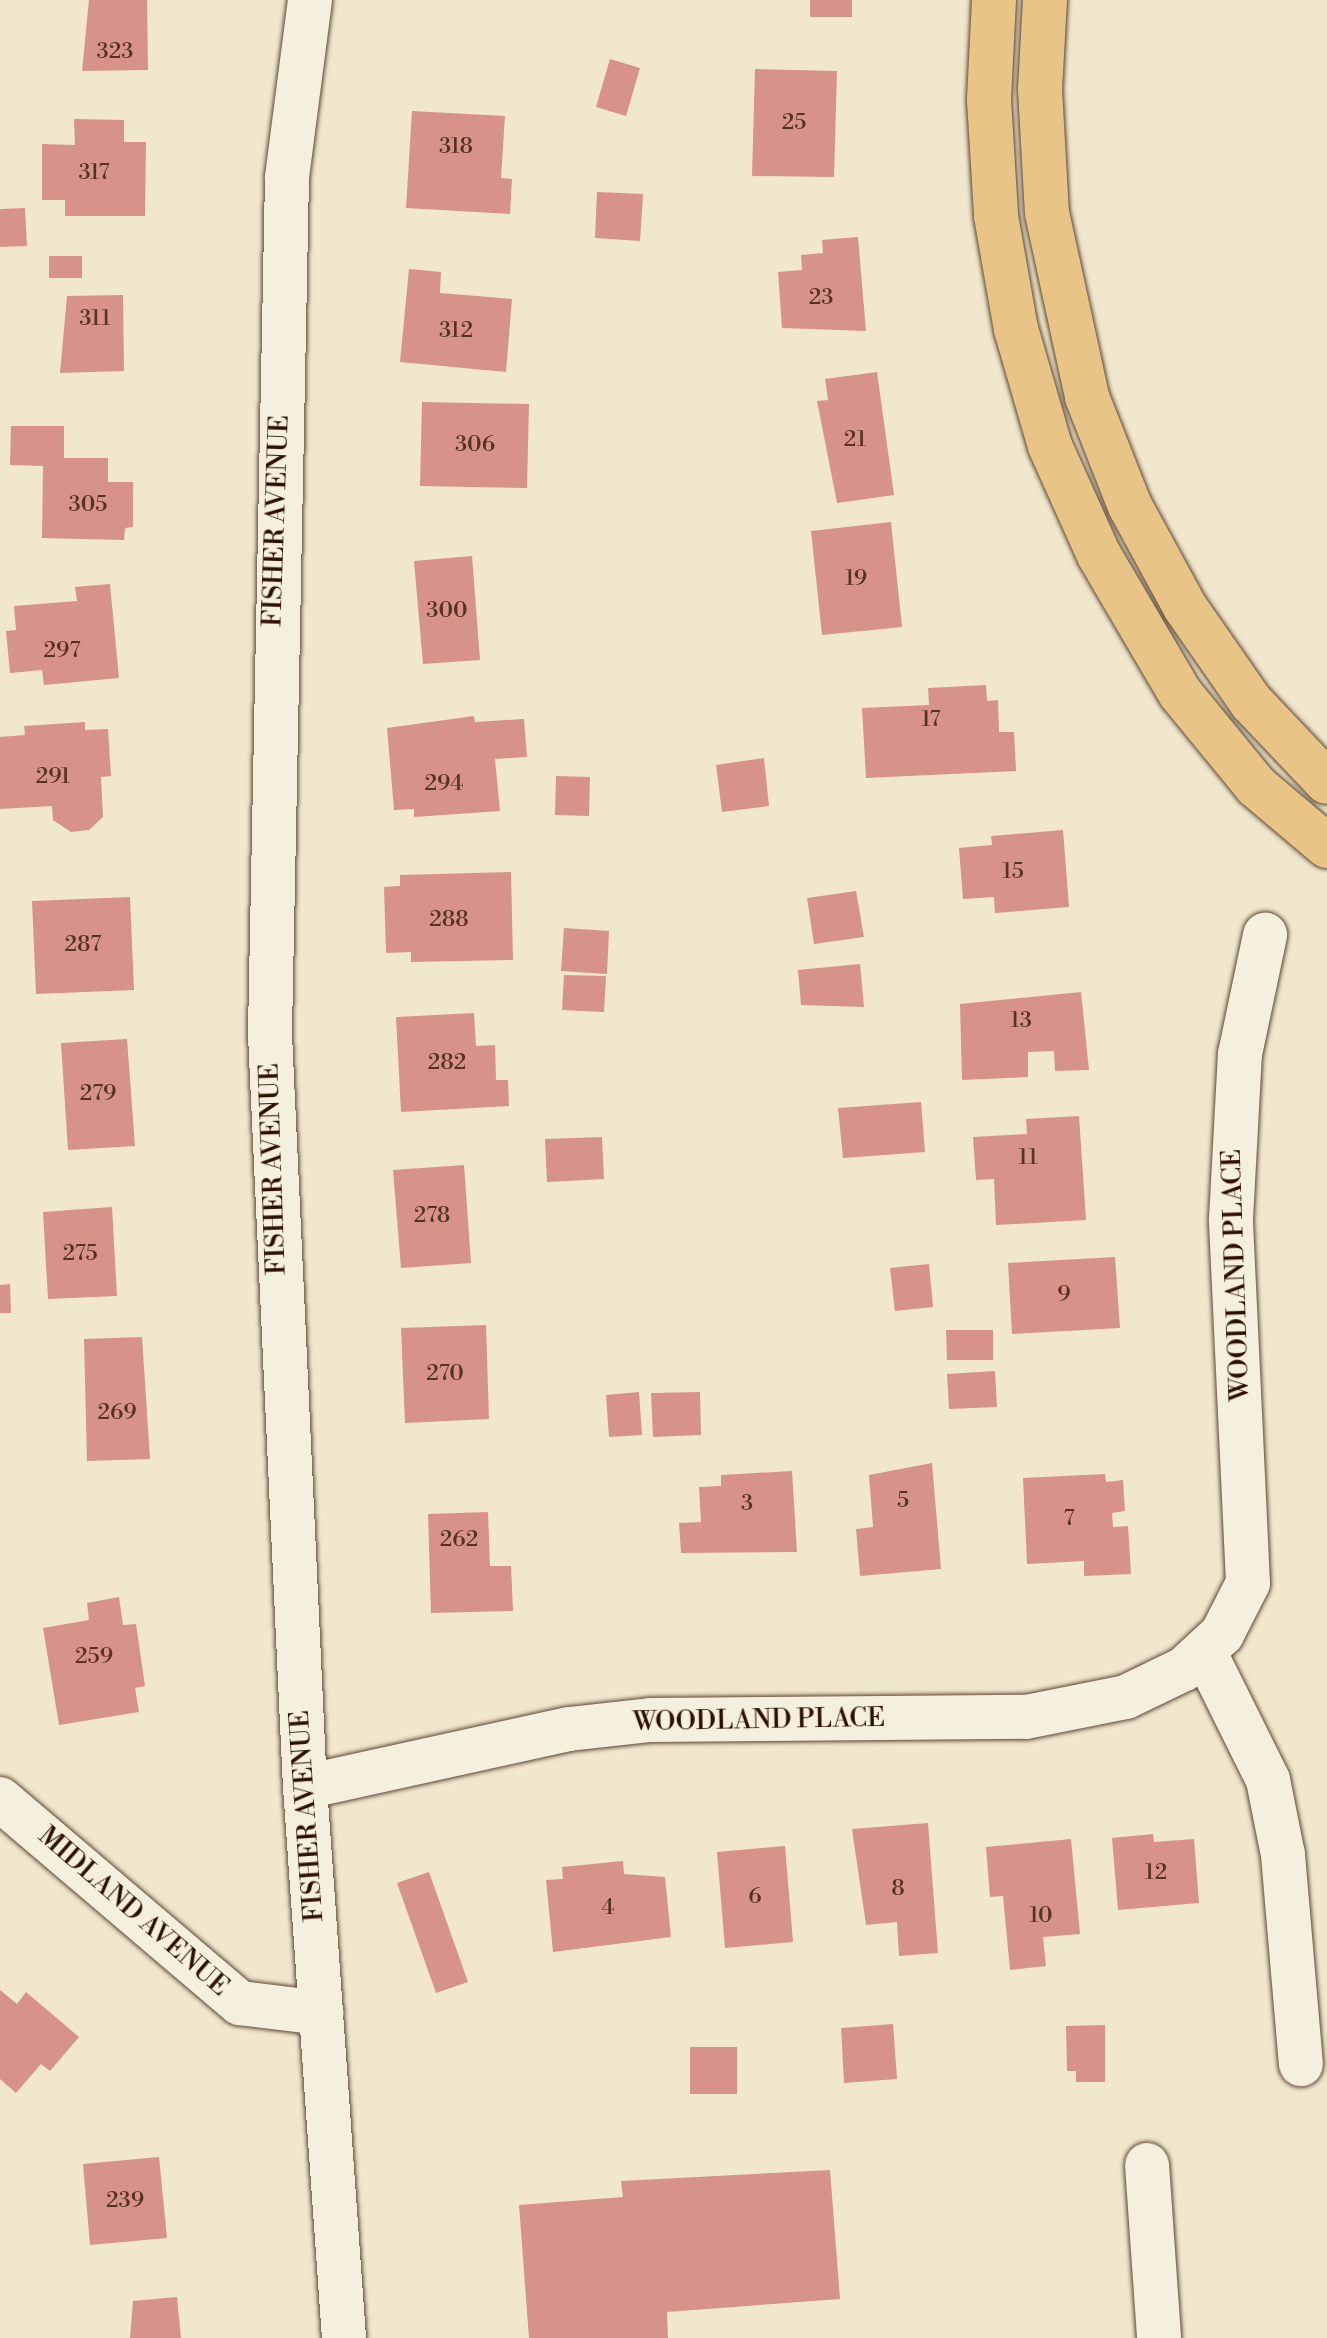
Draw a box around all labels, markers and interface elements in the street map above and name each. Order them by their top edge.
house number: 323 [97,39,133,65]
house number: 25 [782,110,806,136]
house number: 318 [439,134,473,160]
house number: 317 [78,160,110,186]
house number: 23 [809,285,833,311]
house number: 311 [79,306,111,332]
house number: 312 [439,318,473,344]
street label: FISHER AVENUE [258,415,296,627]
house number: 21 [844,427,866,453]
house number: 306 [455,432,495,458]
house number: 305 [69,492,107,518]
house number: 19 [845,566,867,592]
house number: 300 [426,598,468,624]
house number: 297 [44,638,80,664]
house number: 17 [921,707,941,733]
house number: 291 [36,764,70,790]
house number: 294 [425,771,463,797]
house number: 15 [1002,859,1024,885]
house number: 288 [429,907,469,933]
house number: 287 [65,932,101,958]
house number: 13 [1010,1008,1032,1034]
house number: 282 [428,1050,466,1076]
street label: FISHER AVENUE [255,1063,293,1275]
house number: 279 [80,1081,116,1107]
house number: 11 [1018,1145,1038,1171]
street label: WOODLAND PLACE [1217,1148,1257,1402]
house number: 278 [414,1203,450,1229]
house number: 275 [62,1241,98,1267]
house number: 9 [1057,1282,1071,1308]
house number: 270 [426,1361,464,1387]
house number: 269 [97,1400,137,1426]
house number: 5 [897,1488,909,1514]
house number: 3 [741,1491,753,1517]
house number: 7 [1063,1506,1075,1532]
house number: 262 [440,1527,478,1553]
house number: 259 [75,1644,113,1670]
street label: WOODLAND PLACE [633,1703,885,1739]
street label: FISHER AVENUE [285,1709,331,1923]
street label: MIDLAND AVENUE [32,1821,234,2003]
house number: 12 [1145,1860,1167,1886]
house number: 8 [891,1876,905,1902]
house number: 6 [748,1884,762,1910]
house number: 4 [601,1895,615,1921]
house number: 10 [1029,1903,1053,1929]
house number: 239 [106,2188,144,2214]

